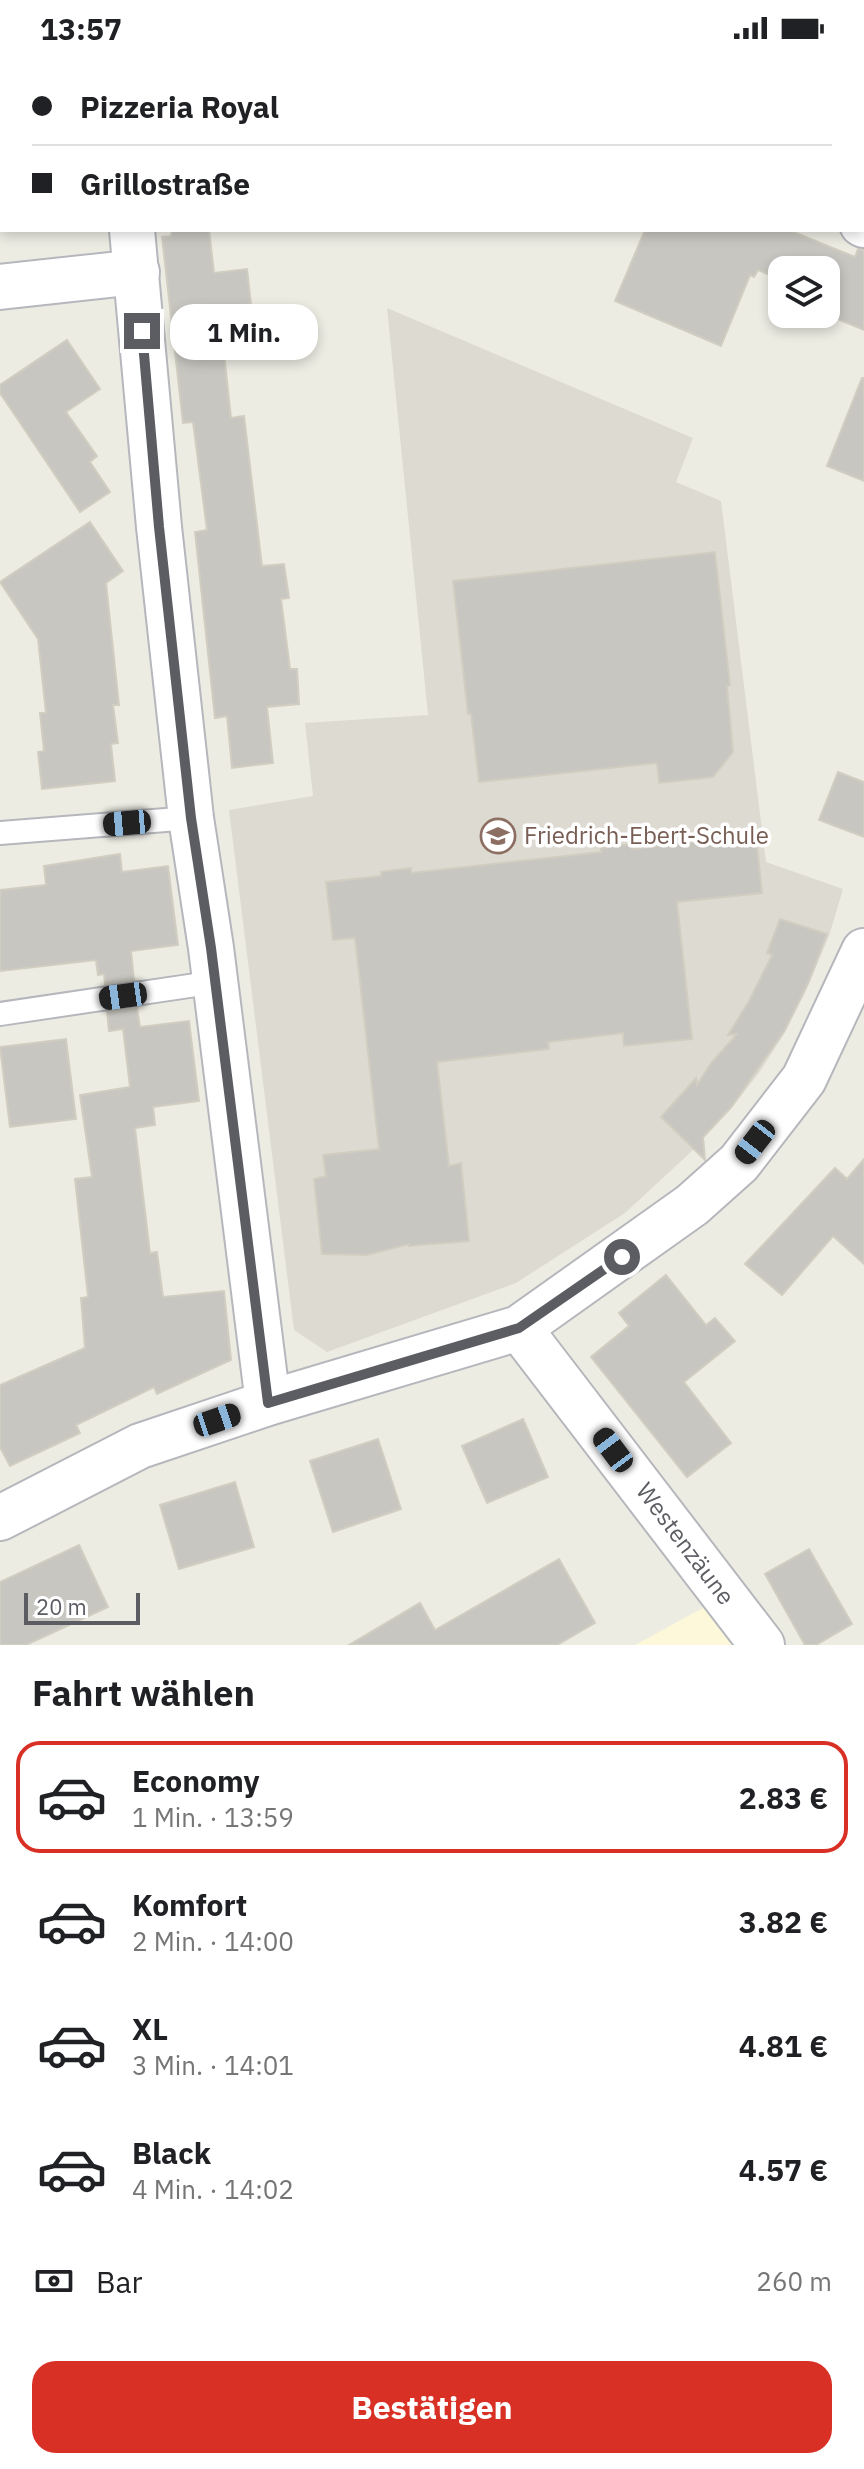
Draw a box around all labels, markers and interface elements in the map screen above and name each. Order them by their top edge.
text: 13:57 [40,9,122,48]
text: Pizzeria Royal [80,87,279,126]
text: Grillostraße [80,164,250,203]
map controls [768,256,840,328]
button: layers [768,256,840,328]
callout: 1 Min. [170,303,318,359]
route end [124,313,160,349]
text: 1 Min. [207,315,281,349]
car [102,809,152,837]
school or university icon: Friedrich-Ebert-Schule [479,817,517,855]
place label: Friedrich-Ebert-Schule [524,819,769,851]
car [98,981,148,1011]
car [731,1116,779,1168]
route start [604,1239,640,1275]
car [190,1401,244,1439]
car [589,1424,637,1476]
street label: Westenzäune [629,1476,742,1611]
scale bar [24,1589,140,1625]
text: 20 m [36,1592,87,1621]
text: Fahrt wählen [32,1669,255,1716]
icon: car [36,1761,108,1833]
text: Economy [132,1761,260,1800]
text: 2.83 € [739,1778,828,1817]
text: 1 Min. · 13:59 [132,1800,294,1834]
icon: car [36,1885,108,1957]
text: Komfort [132,1885,247,1924]
text: 3.82 € [739,1902,828,1941]
text: 2 Min. · 14:00 [132,1924,294,1958]
icon: car [36,2009,108,2081]
text: XL [132,2009,168,2048]
text: 4.81 € [739,2026,828,2065]
text: 3 Min. · 14:01 [132,2048,294,2082]
icon: car [36,2133,108,2205]
text: Black [132,2133,211,2172]
text: 4.57 € [739,2150,828,2189]
text: 4 Min. · 14:02 [132,2172,294,2206]
icon: cash [32,2259,76,2303]
text: Bar [96,2262,143,2301]
text: 260 m [756,2264,832,2298]
button: Bestätigen [32,2361,832,2453]

